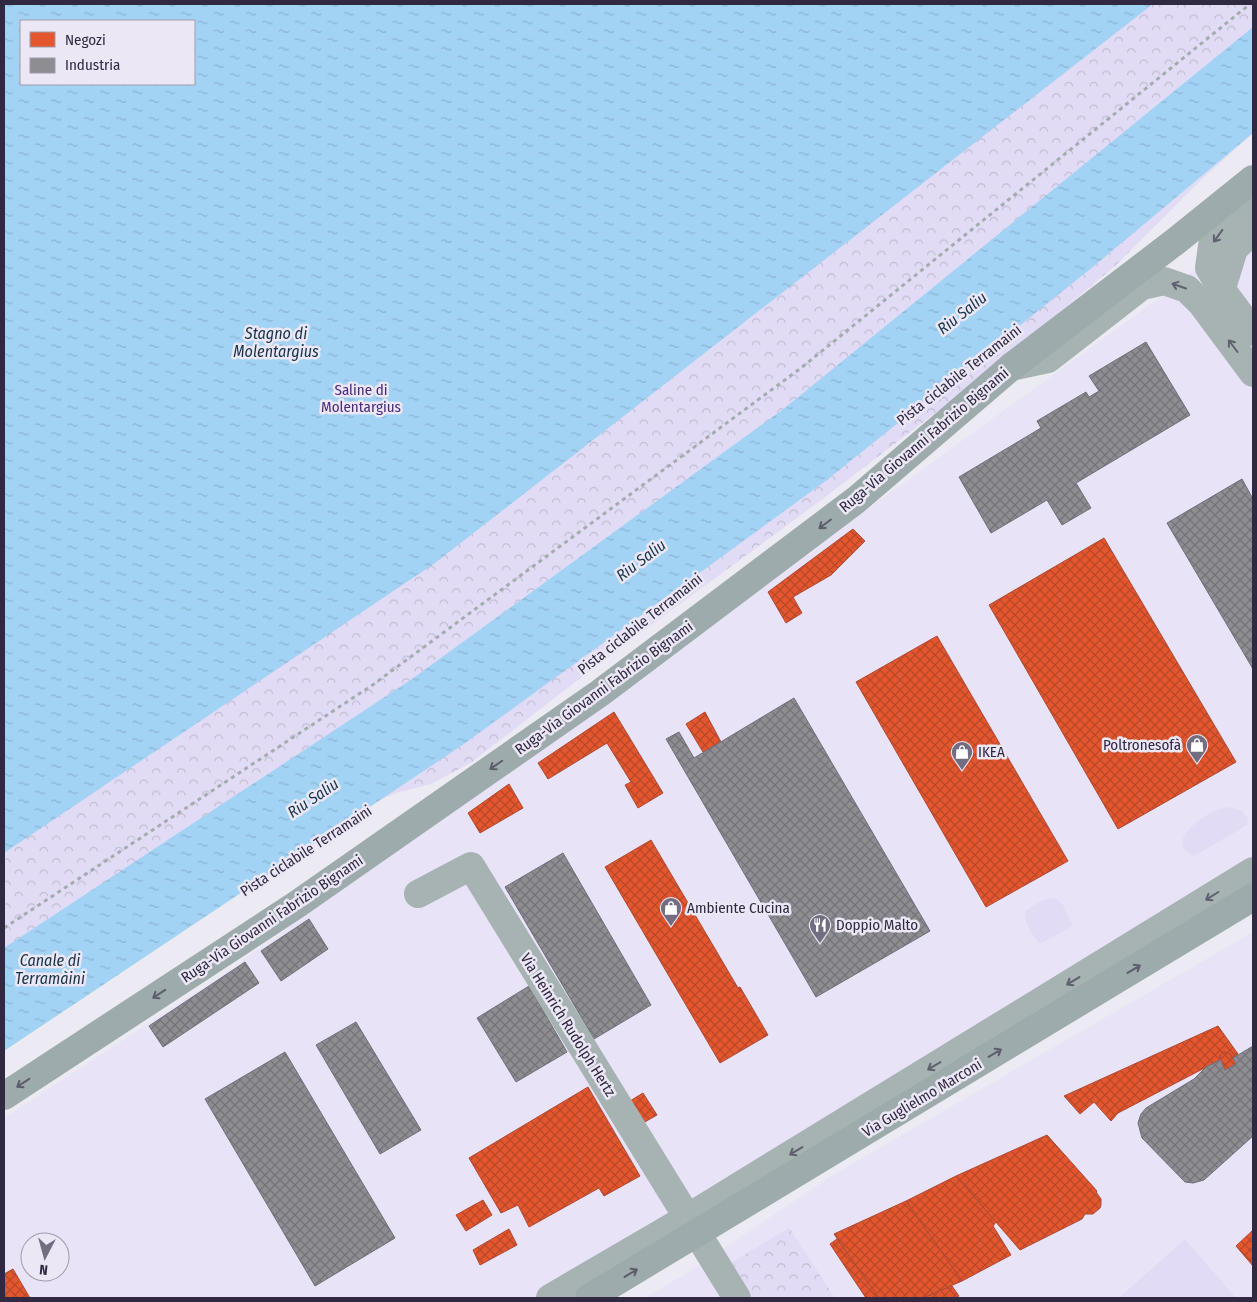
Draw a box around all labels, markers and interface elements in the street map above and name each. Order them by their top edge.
legend [20,20,195,85]
text: Negozi [65,31,106,49]
text: Industria [65,56,120,74]
one-way arrow [1212,229,1223,242]
one-way arrow [1171,281,1187,290]
water label: Riu Saliu [934,288,990,338]
street label: Pista ciclabile Terramaini [893,321,1025,429]
water label: Stagno di Molentargius [233,324,319,361]
one-way arrow [1228,339,1238,353]
street label: Ruga-Via Giovanni Fabrizio Bignami [836,364,1012,516]
park label: Saline di Molentargius [321,381,401,416]
one-way arrow [818,519,832,529]
water label: Riu Saliu [612,535,670,585]
street label: Pista ciclabile Terramaini [574,570,706,678]
street label: Ruga-Via Giovanni Fabrizio Bignami [512,617,696,759]
shop icon: Poltronesofà [1185,733,1209,764]
place label: Poltronesofà [1103,736,1181,754]
shop icon: IKEA [950,740,974,771]
place label: IKEA [978,743,1005,761]
one-way arrow [489,760,503,770]
water label: Riu Saliu [284,774,342,822]
street label: Pista ciclabile Terramaini [237,802,375,900]
street label: Ruga-Via Giovanni Fabrizio Bignami [178,851,366,987]
one-way arrow [1205,892,1219,902]
shop icon: Ambiente Cucina [659,896,683,927]
place label: Ambiente Cucina [687,899,790,917]
restaurant icon: Doppio Malto [808,913,832,944]
place label: Doppio Malto [836,916,918,934]
street label: Via Heinrich Rudolph Hertz [517,950,619,1100]
water label: Canale di Terramàini [15,951,85,988]
one-way arrow [1126,964,1140,974]
one-way arrow [1067,976,1081,986]
one-way arrow [153,990,167,1000]
one-way arrow [987,1048,1001,1058]
street label: Via Guglielmo Marconi [859,1055,985,1141]
one-way arrow [928,1061,942,1071]
one-way arrow [16,1078,30,1088]
one-way arrow [789,1146,803,1156]
north arrow [20,1232,70,1282]
text: N [39,1261,49,1278]
one-way arrow [624,1268,638,1278]

